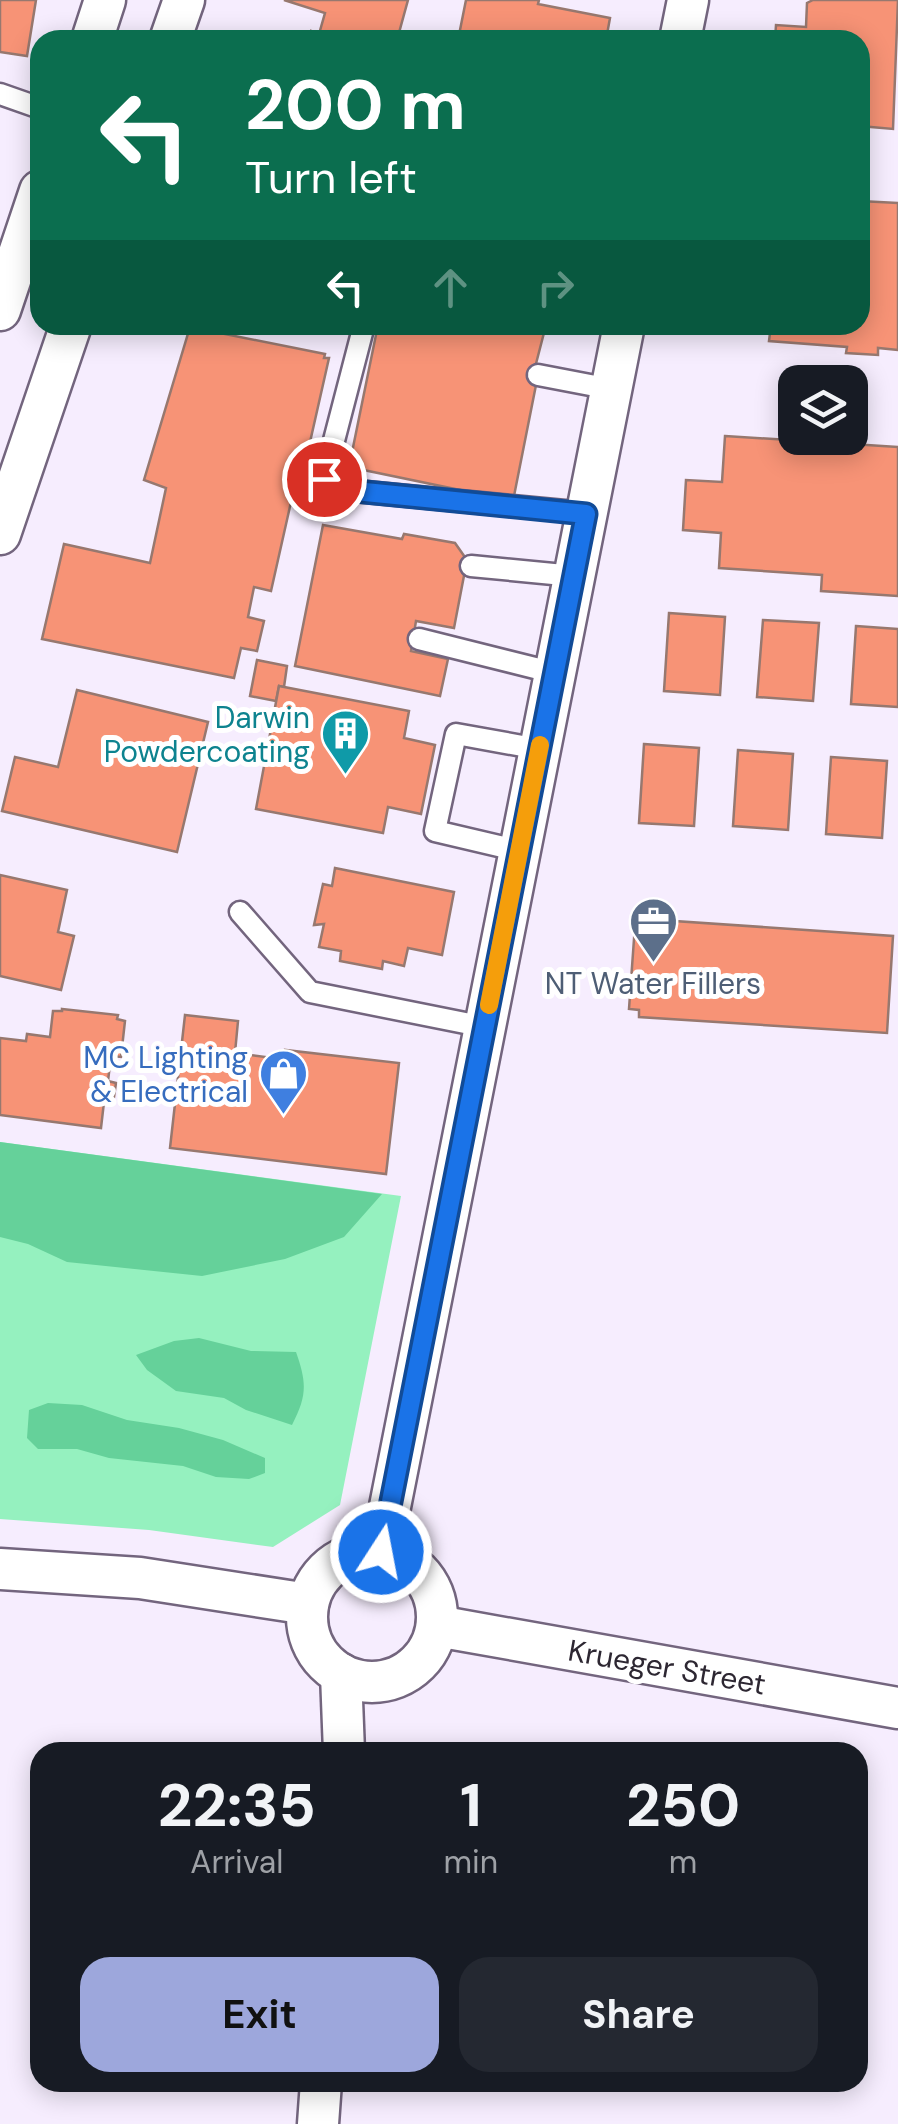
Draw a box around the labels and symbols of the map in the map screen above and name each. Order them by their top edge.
pin [282,437,367,522]
place label: Darwin Powdercoating [104,698,310,771]
building icon: Darwin Powdercoating [319,708,371,776]
office icon: NT Water Fillers [627,896,679,964]
place label: NT Water Fillers [545,964,761,1003]
place label: MC Lighting & Electrical [83,1038,248,1111]
shop icon: MC Lighting & Electrical [257,1048,309,1116]
position arrow [329,1500,433,1604]
street label: Krueger Street [565,1630,769,1704]

